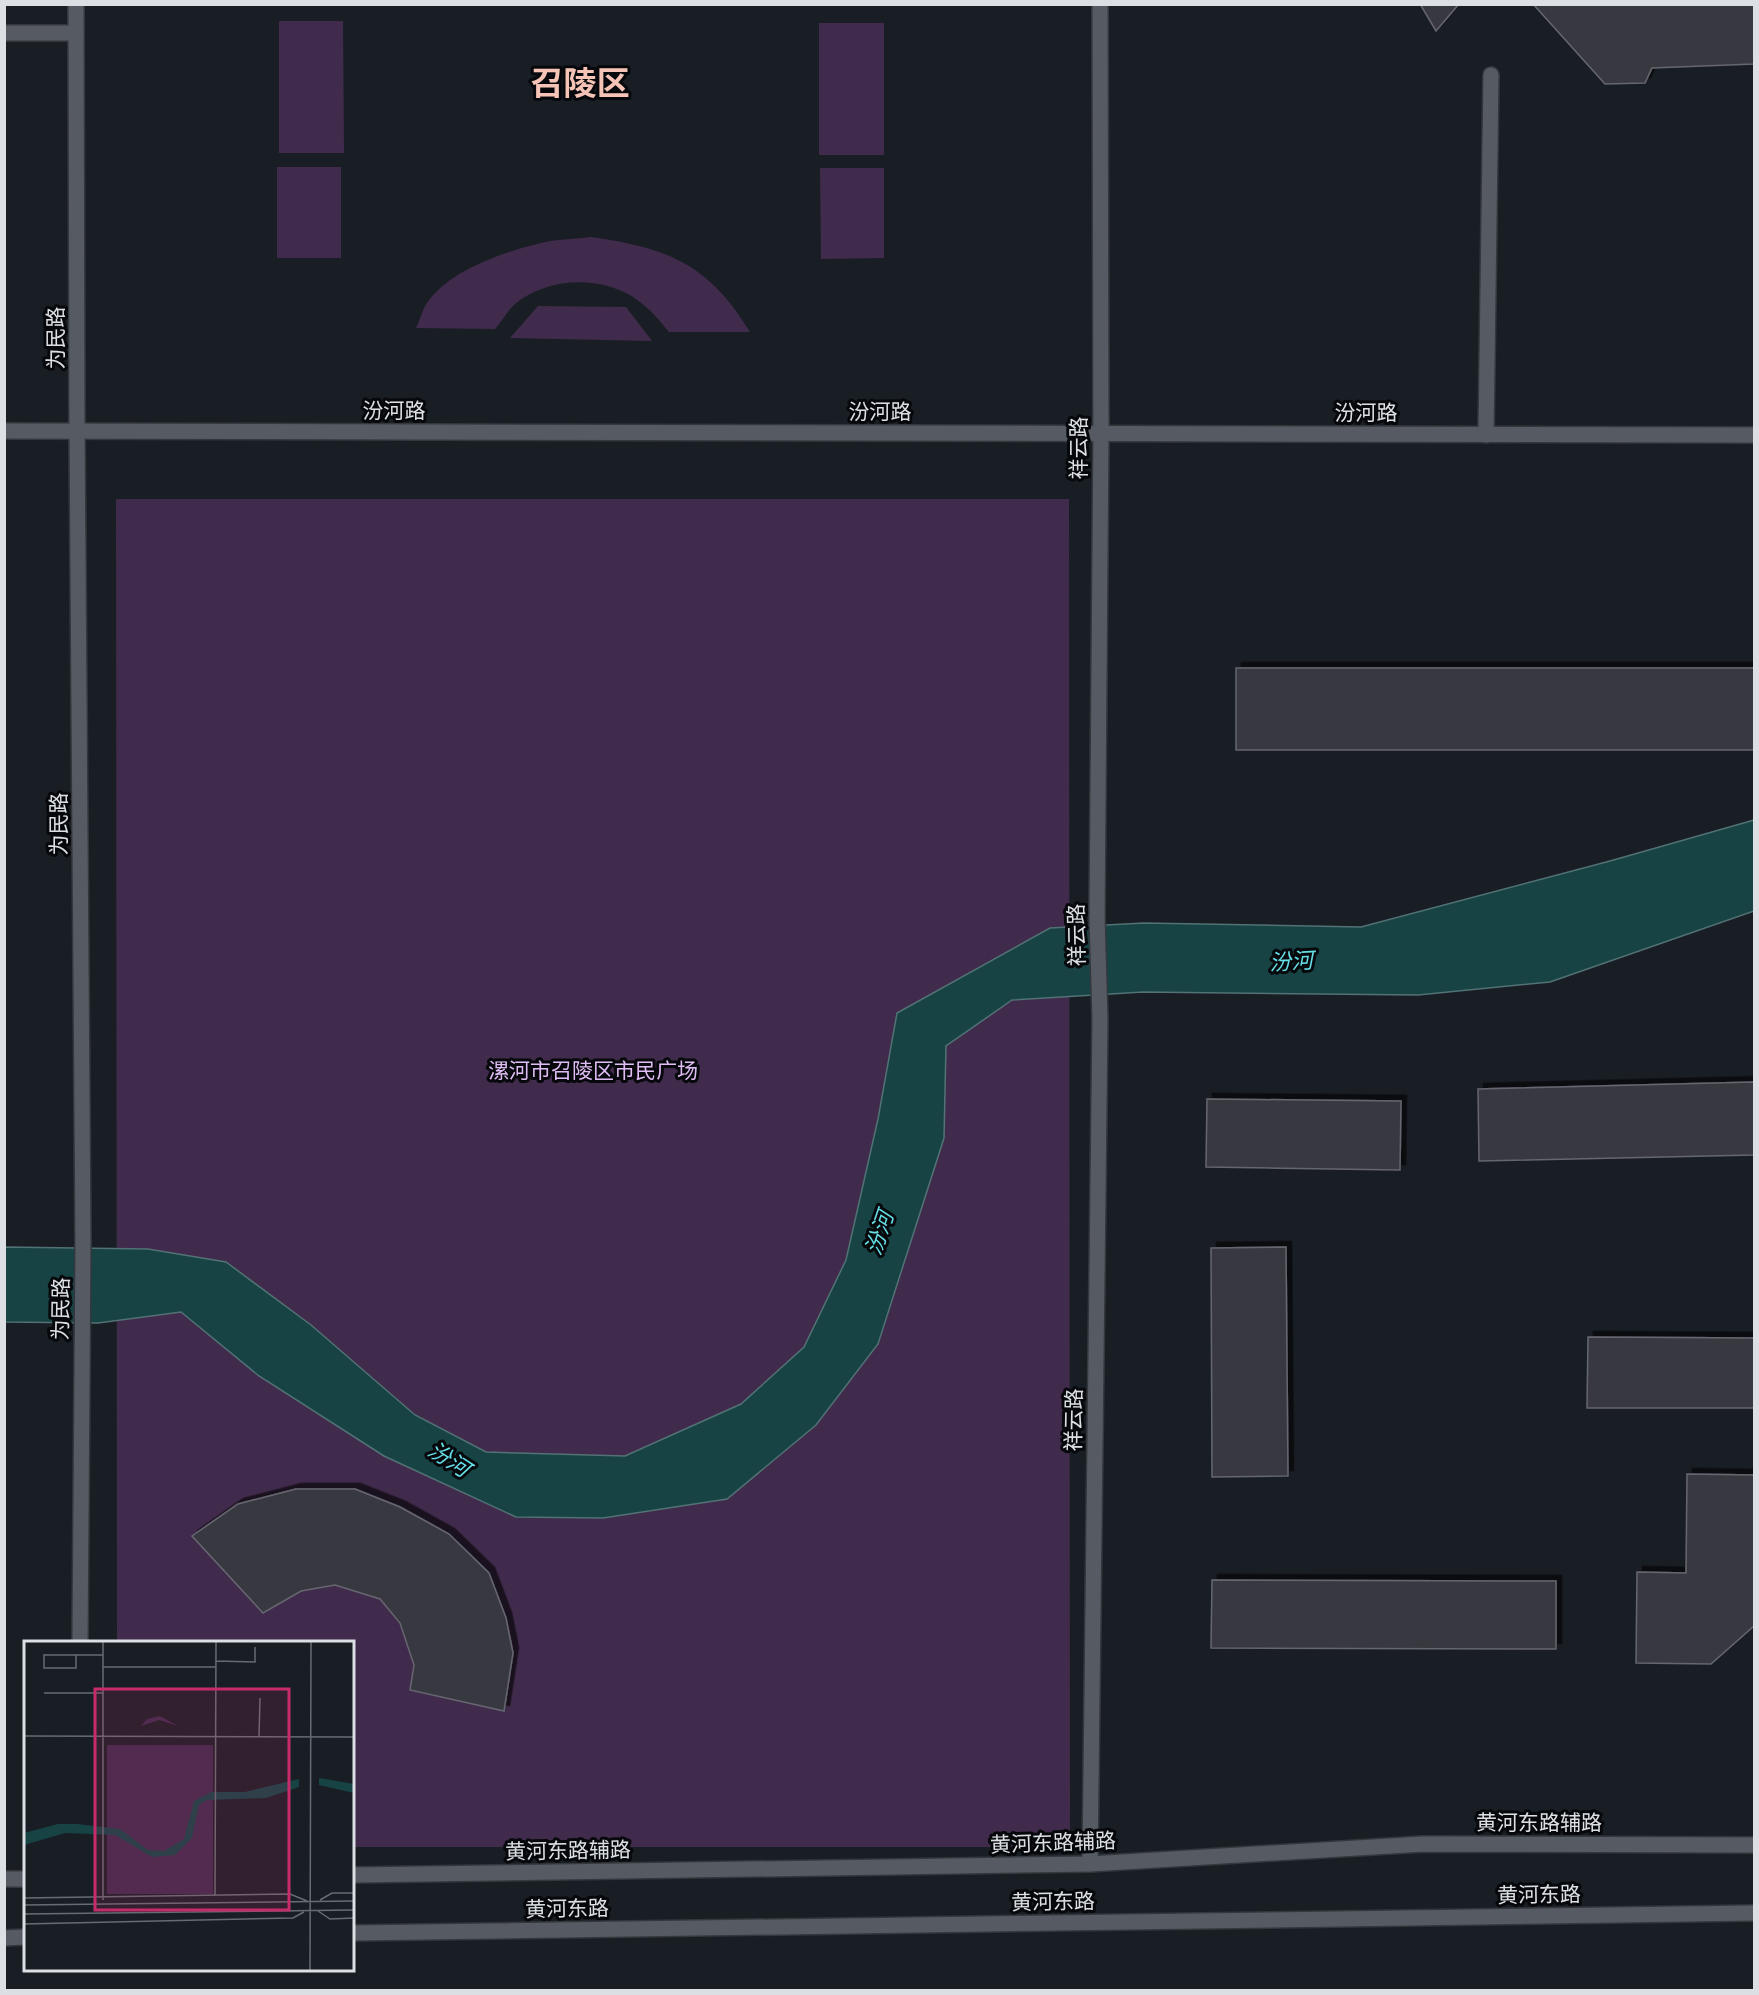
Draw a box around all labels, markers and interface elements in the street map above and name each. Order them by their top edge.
district label: 召陵区 [531,62,630,105]
street label: 为民路 [42,307,70,370]
street label: 汾河路 [363,397,426,425]
street label: 汾河路 [849,398,912,426]
street label: 汾河路 [1335,399,1398,427]
street label: 祥云路 [1065,417,1093,480]
street label: 为民路 [45,793,73,856]
street label: 祥云路 [1062,903,1092,967]
water label: 汾河 [1268,946,1318,977]
park label: 漯河市召陵区市民广场 [488,1057,698,1085]
water label: 汾河 [859,1204,902,1259]
street label: 为民路 [46,1277,76,1341]
street label: 祥云路 [1059,1388,1089,1452]
water label: 汾河 [422,1435,478,1486]
inset map [24,1641,354,1971]
street label: 黄河东路辅路 [1476,1809,1602,1837]
street label: 黄河东路辅路 [990,1827,1116,1859]
street label: 黄河东路辅路 [505,1836,631,1866]
street label: 黄河东路 [1497,1880,1581,1910]
street label: 黄河东路 [1011,1887,1095,1917]
street label: 黄河东路 [525,1894,609,1924]

